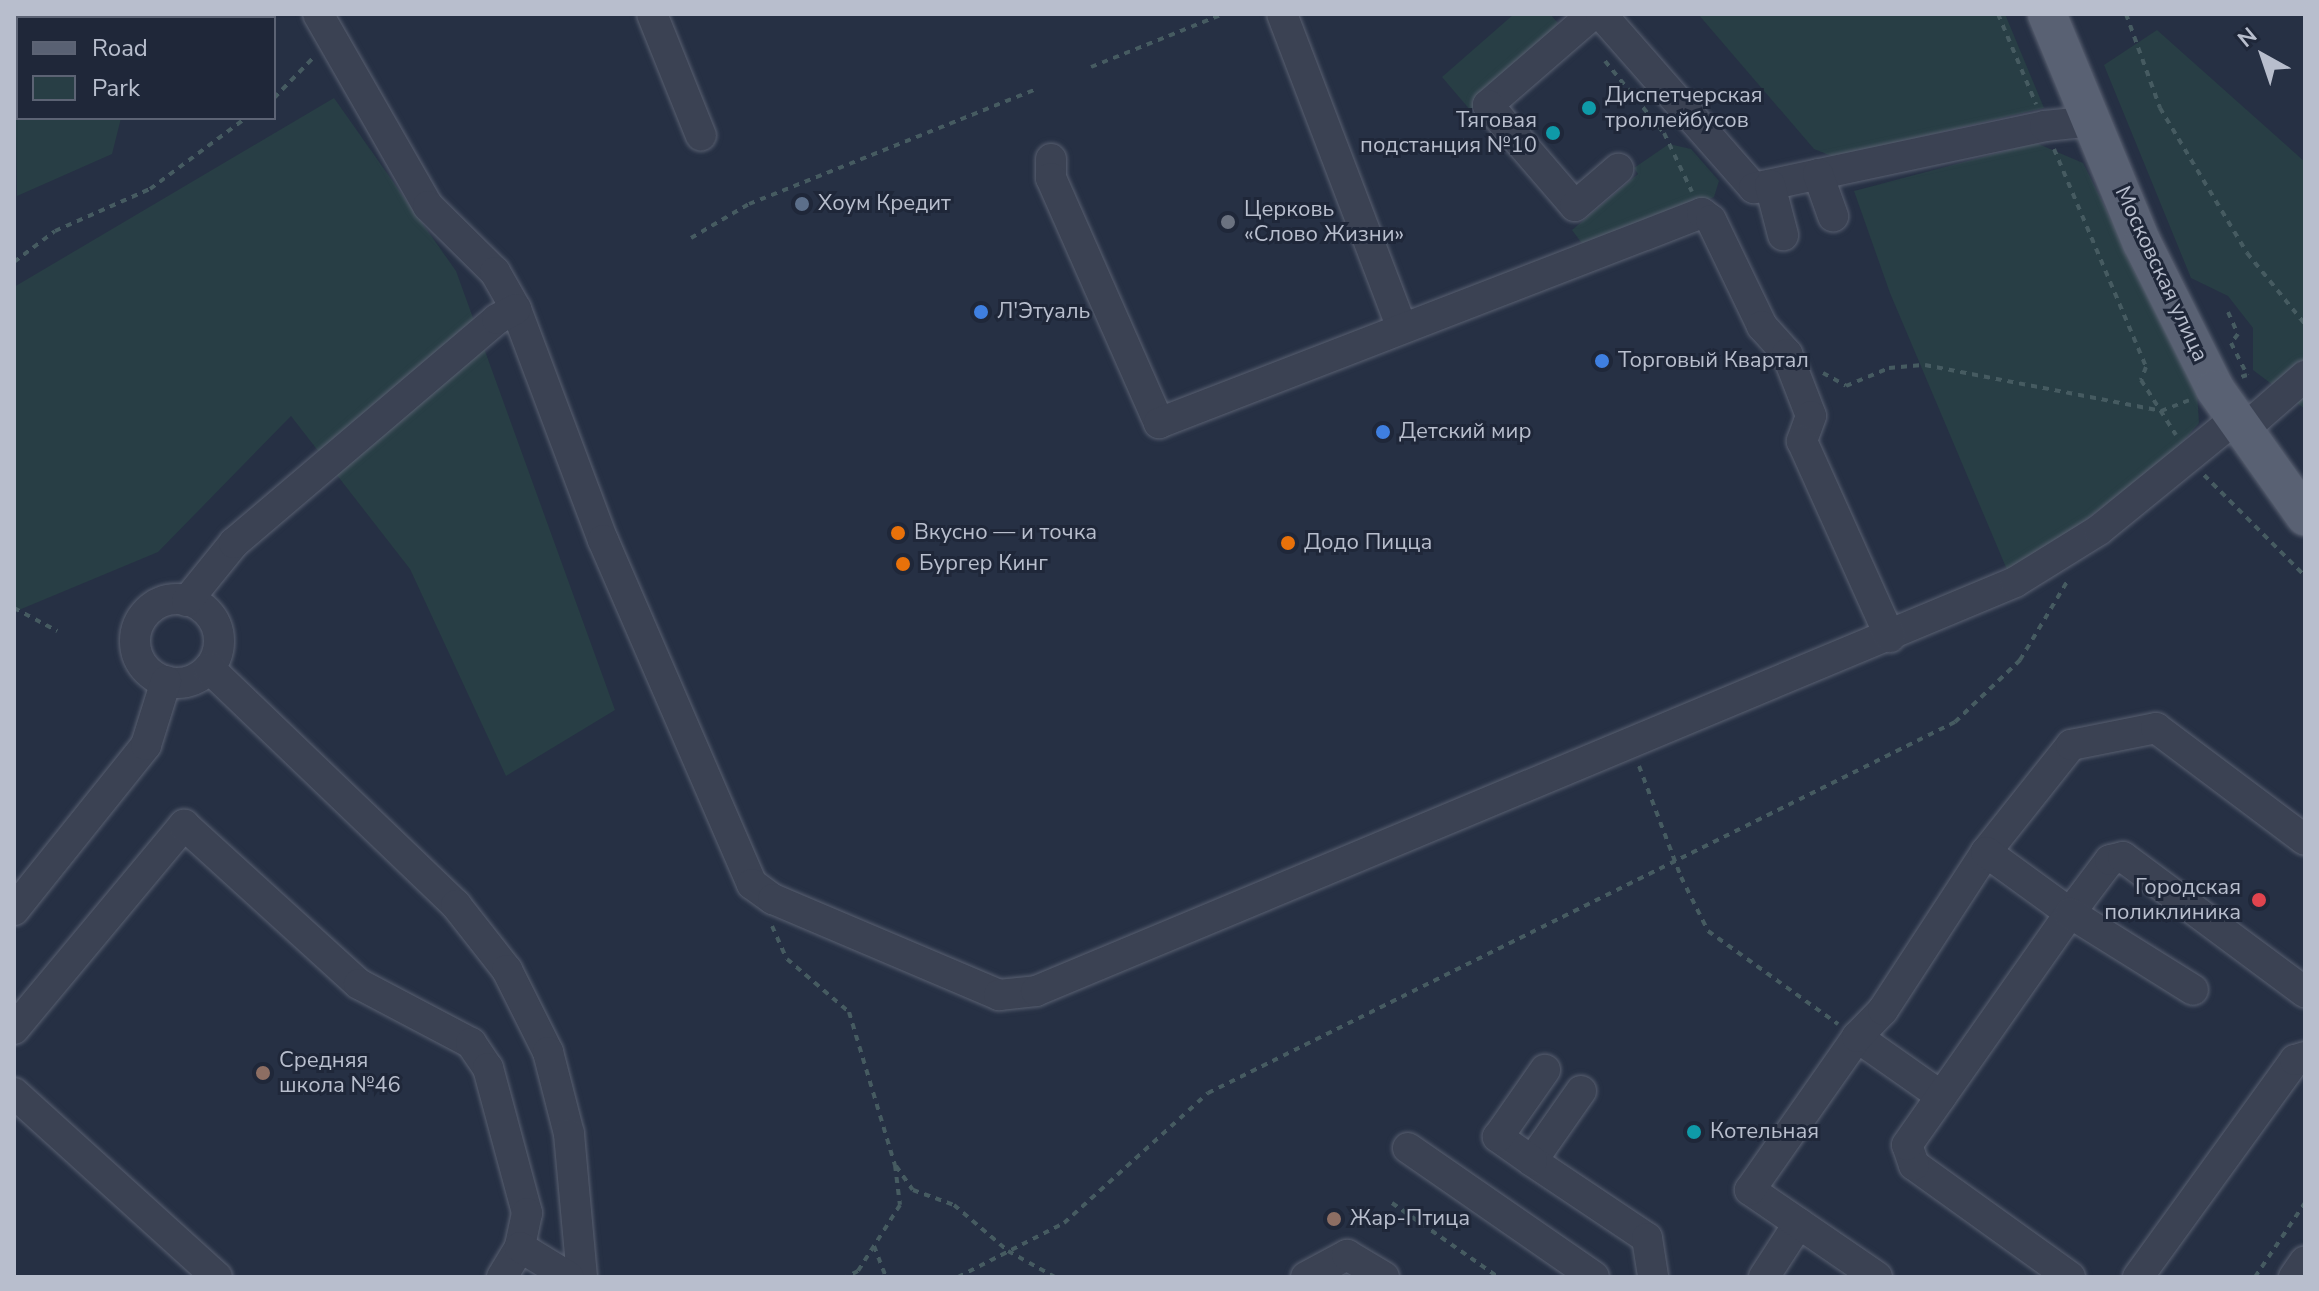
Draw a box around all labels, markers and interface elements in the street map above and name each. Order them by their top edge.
legend [16,16,276,120]
north arrow [2223,16,2303,96]
text: N [2232,21,2264,54]
text: Road [92,32,148,64]
text: Park [92,72,140,104]
place label: Диспетчерская троллейбусов [1605,82,1763,134]
marker: Диспетчерская троллейбусов [1580,99,1598,117]
place label: Тяговая подстанция №10 [1360,107,1537,158]
marker: Тяговая подстанция №10 [1544,124,1562,142]
street label: Московская улица [2109,182,2213,366]
place label: Хоум Кредит [818,191,951,217]
marker: Хоум Кредит [793,195,811,213]
place label: Церковь «Слово Жизни» [1244,196,1404,248]
marker: Церковь «Слово Жизни» [1219,213,1237,231]
place label: Л'Этуаль [997,299,1090,325]
marker: Л'Этуаль [972,303,990,321]
place label: Торговый Квартал [1618,348,1809,374]
marker: Торговый Квартал [1593,352,1611,370]
place label: Детский мир [1399,419,1531,445]
marker: Детский мир [1374,423,1392,441]
place label: Вкусно — и точка [914,520,1097,546]
marker: Вкусно — и точка [889,524,907,542]
place label: Додо Пицца [1304,530,1432,556]
marker: Додо Пицца [1279,534,1297,552]
place label: Бургер Кинг [919,551,1048,577]
marker: Бургер Кинг [894,555,912,573]
place label: Городская поликлиника [2104,874,2241,926]
marker: Городская поликлиника [2248,889,2270,911]
place label: Средняя школа №46 [279,1047,401,1098]
marker: Средняя школа №46 [254,1064,272,1082]
place label: Котельная [1710,1119,1819,1145]
marker: Котельная [1685,1123,1703,1141]
place label: Жар-Птица [1350,1206,1470,1232]
marker: Жар-Птица [1325,1210,1343,1228]

